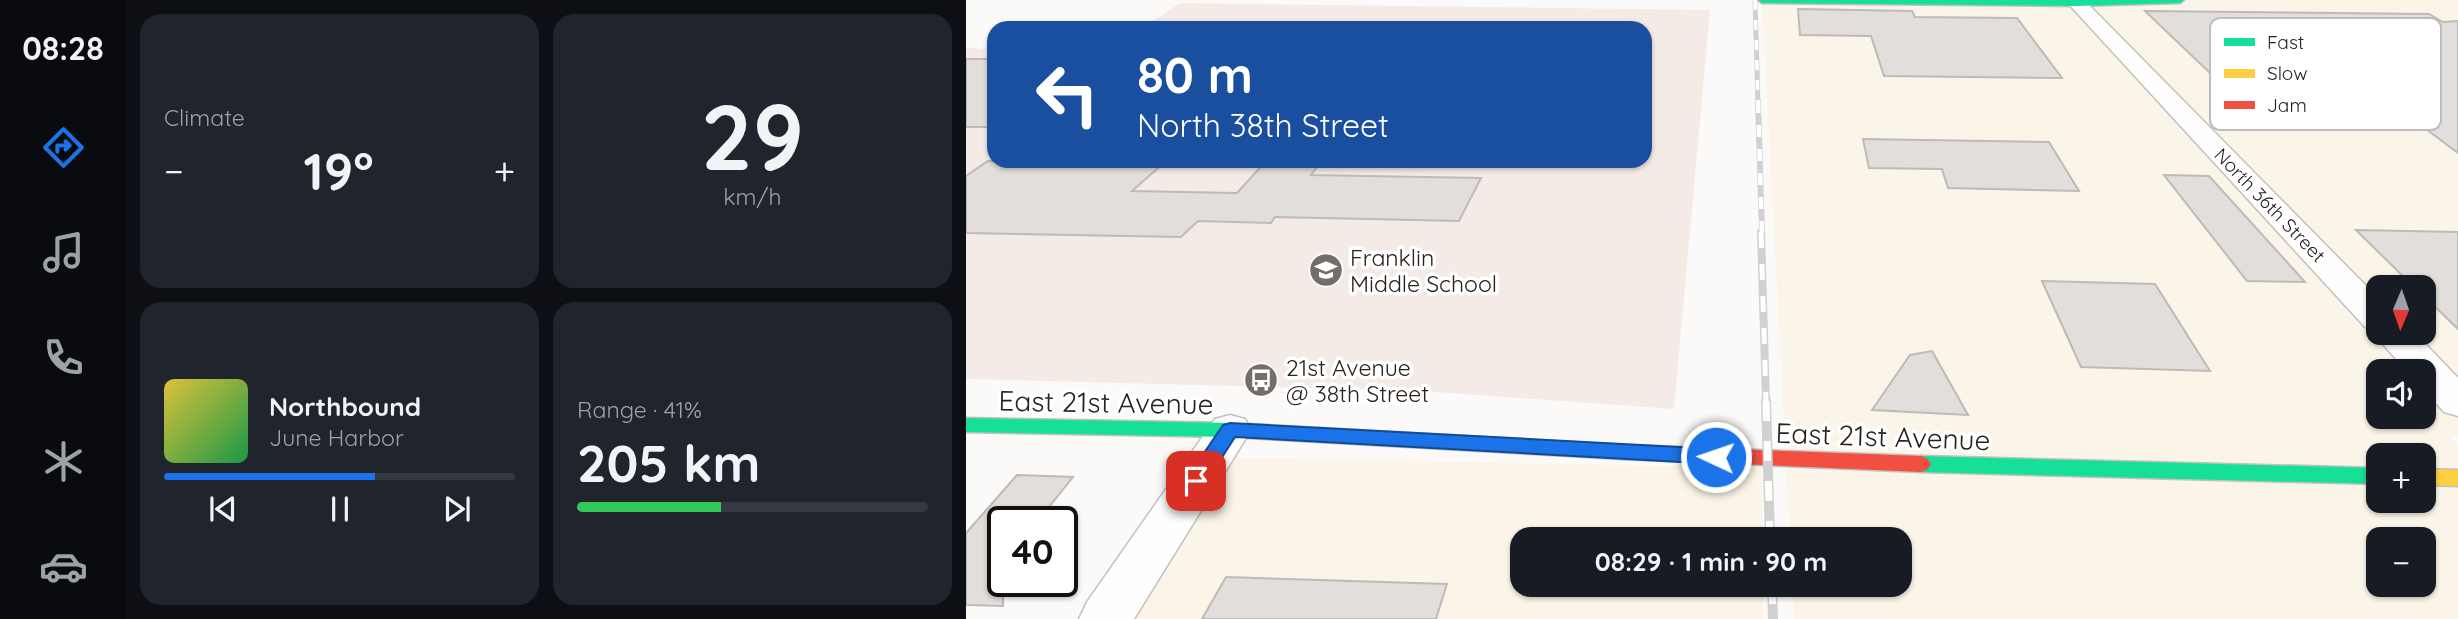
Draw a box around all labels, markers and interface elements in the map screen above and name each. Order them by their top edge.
legend [2210,18,2441,130]
text: 08:28 [22,28,104,68]
text: Fast [2267,30,2304,54]
text: 80 m [1137,44,1253,105]
icon: left [1022,49,1113,140]
text: Slow [2267,61,2308,85]
text: 29 [701,79,804,193]
text: Jam [2267,93,2307,117]
text: Climate [164,103,245,132]
text: North 38th Street [1137,105,1389,145]
icon: directions [39,123,88,172]
text: 19° [304,138,374,203]
street label: North 36th Street [2209,143,2331,267]
text: − [164,147,184,195]
text: + [494,147,515,195]
text: km/h [723,182,782,211]
icon: music [39,228,88,277]
place label: Franklin Middle School [1350,243,1497,298]
school or university icon: Franklin Middle School [1307,251,1345,289]
north arrow [2366,275,2436,345]
map controls [2366,275,2436,597]
icon: phone [39,333,88,382]
place label: 21st Avenue @ 38th Street [1286,353,1429,408]
button: sound [2366,359,2436,429]
bus stop icon: 21st Avenue @ 38th Street [1242,361,1280,399]
street label: East 21st Avenue [998,383,1214,421]
text: Northbound [269,390,421,423]
text: Range · 41% [577,395,702,424]
street label: East 21st Avenue [1775,415,1991,457]
position arrow [1679,420,1753,494]
text: June Harbor [269,423,404,452]
text: 205 km [577,430,761,495]
icon: climate [39,437,88,486]
button: + [2366,443,2436,513]
pin [1166,451,1226,511]
icon: arrive [1177,462,1215,500]
icon: previous [204,490,242,528]
icon: pause [321,490,359,528]
icon: next [438,490,476,528]
speed limit sign: 40 [987,506,1078,597]
button: − [2366,527,2436,597]
icon: car [39,542,88,591]
text: 08:29 · 1 min · 90 m [1595,545,1827,578]

